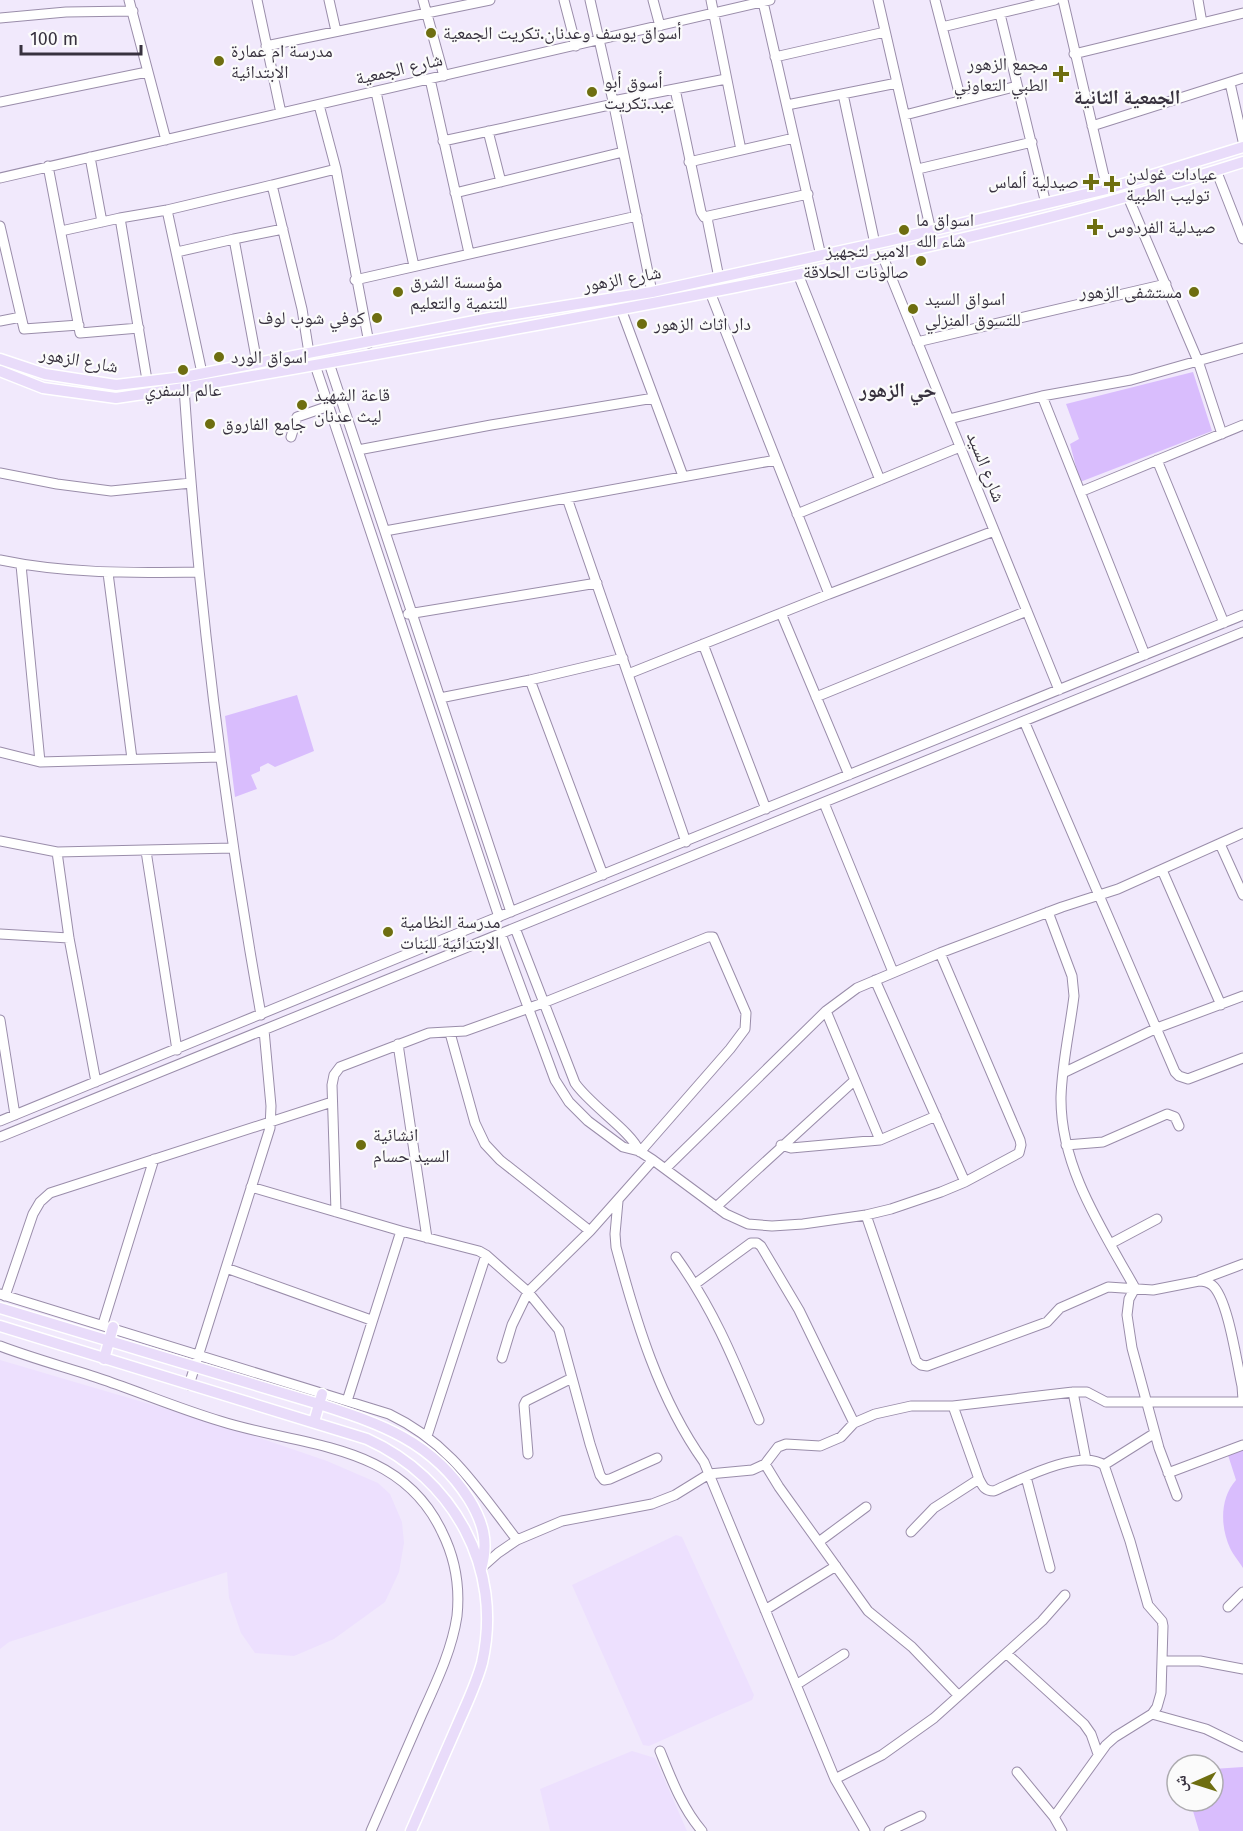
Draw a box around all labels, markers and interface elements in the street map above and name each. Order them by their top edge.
scale bar [21,18,141,56]
place label: أسواق يوسف وعدنان.تكريت الجمعية [443,22,682,44]
marker: أسواق يوسف وعدنان.تكريت الجمعية [424,26,438,40]
text: 100 m [30,28,78,50]
place label: مدرسة ام عمارة الابتدائية [231,40,333,83]
street label: شارع الجمعية [353,48,445,90]
place label: مجمع الزهور الطبي التعاوني [954,53,1048,100]
marker: مدرسة ام عمارة الابتدائية [212,54,226,68]
marker: مجمع الزهور الطبي التعاوني [1052,65,1070,83]
place label: أسوق أبو عبد.تكريت [604,71,674,114]
marker: أسوق أبو عبد.تكريت [585,85,599,99]
district label: الجمعية الثانية [1074,85,1180,109]
place label: عيادات غولدن توليب الطبية [1126,163,1217,206]
place label: صيدلية ألماس [988,171,1079,193]
marker: صيدلية ألماس [1084,175,1098,189]
marker: عيادات غولدن توليب الطبية [1103,175,1121,193]
place label: اسواق ما شاء الله [916,209,974,252]
place label: صيدلية الفردوس [1107,216,1216,238]
marker: صيدلية الفردوس [1088,220,1102,234]
marker: اسواق ما شاء الله [897,223,911,237]
place label: الامير لتجهيز صالونات الحلاقة [803,240,909,283]
marker: الامير لتجهيز صالونات الحلاقة [914,254,928,268]
street label: شارع الزهور [580,261,663,297]
place label: مؤسسة الشرق للتنمية والتعليم [410,271,508,315]
place label: مستشفى الزهور [1078,281,1182,303]
marker: مؤسسة الشرق للتنمية والتعليم [391,285,405,299]
marker: مستشفى الزهور [1187,285,1201,299]
place label: اسواق السيد للتسوق المنزلي [925,288,1021,335]
marker: اسواق السيد للتسوق المنزلي [906,302,920,316]
place label: كوفي شوب لوف [258,307,366,333]
marker: كوفي شوب لوف [370,311,384,325]
place label: دار اثاث الزهور [653,313,751,335]
marker: دار اثاث الزهور [635,317,649,331]
street label: شارع الزهور [37,342,120,378]
place label: اسواق الورد [231,346,307,368]
marker: اسواق الورد [212,350,226,364]
marker: عالم السفري [176,363,190,377]
district label: حي الزهور [858,378,937,406]
place label: عالم السفري [144,379,222,405]
place label: قاعة الشهيد ليث عدنان [314,384,390,427]
marker: قاعة الشهيد ليث عدنان [295,398,309,412]
place label: جامع الفاروق [222,413,306,436]
marker: جامع الفاروق [203,417,217,431]
street label: شارع السيد [962,429,1010,505]
place label: مدرسة النظامية الابتدائية للبنات [400,911,501,954]
marker: مدرسة النظامية الابتدائية للبنات [381,925,395,939]
place label: انشائية السيد حسام [373,1124,450,1168]
marker: انشائية السيد حسام [354,1138,368,1152]
north arrow [1165,1753,1225,1813]
text: ش [1171,1775,1190,1793]

